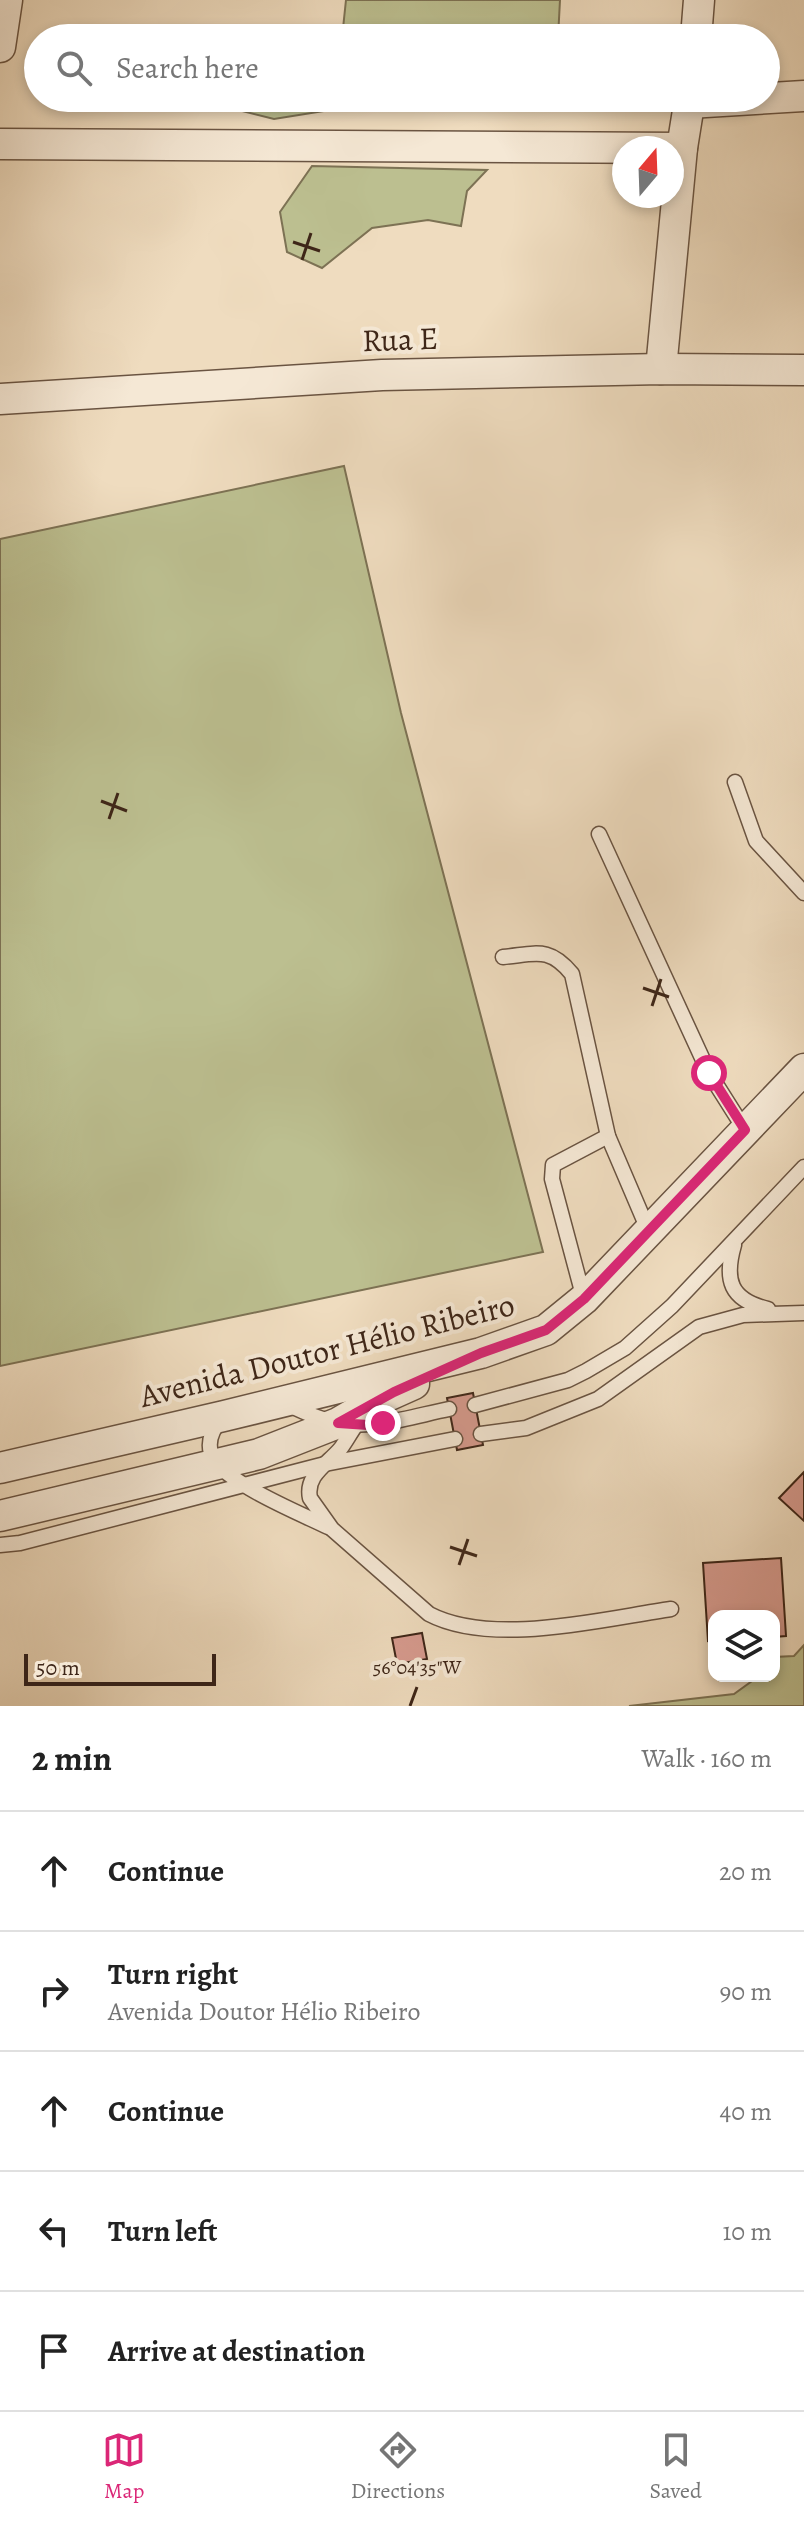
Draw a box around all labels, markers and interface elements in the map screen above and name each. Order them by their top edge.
search box [24,24,780,112]
icon: search [52,46,96,90]
text: Search here [116,48,259,88]
north arrow [612,136,684,208]
street label: Rua E [361,316,439,362]
route start [691,1055,727,1091]
street label: Avenida Doutor Hélio Ribeiro [134,1282,519,1418]
route end [365,1405,401,1441]
map controls [708,1610,780,1682]
button: layers [708,1610,780,1682]
scale bar [24,1650,216,1686]
text: 50 m [36,1653,80,1683]
text: 56°04'35"W [373,1654,462,1681]
text: 2 min [32,1735,112,1782]
text: Walk · 160 m [641,1741,772,1776]
icon: ahead [32,1849,76,1893]
text: Continue [108,1851,224,1891]
text: 20 m [719,1854,772,1889]
text: Turn right [108,1954,238,1994]
icon: right [32,1969,76,2013]
text: 90 m [720,1974,772,2009]
text: Avenida Doutor Hélio Ribeiro [108,1994,421,2029]
icon: ahead [32,2089,76,2133]
text: Continue [108,2091,224,2131]
text: 40 m [720,2094,772,2129]
icon: left [32,2209,76,2253]
text: Turn left [108,2211,217,2251]
text: 10 m [722,2214,772,2249]
icon: arrive [32,2329,76,2373]
text: Arrive at destination [108,2331,365,2371]
tab: Map [102,2428,146,2506]
tab: Directions [351,2428,445,2506]
tab: Saved [650,2428,702,2506]

